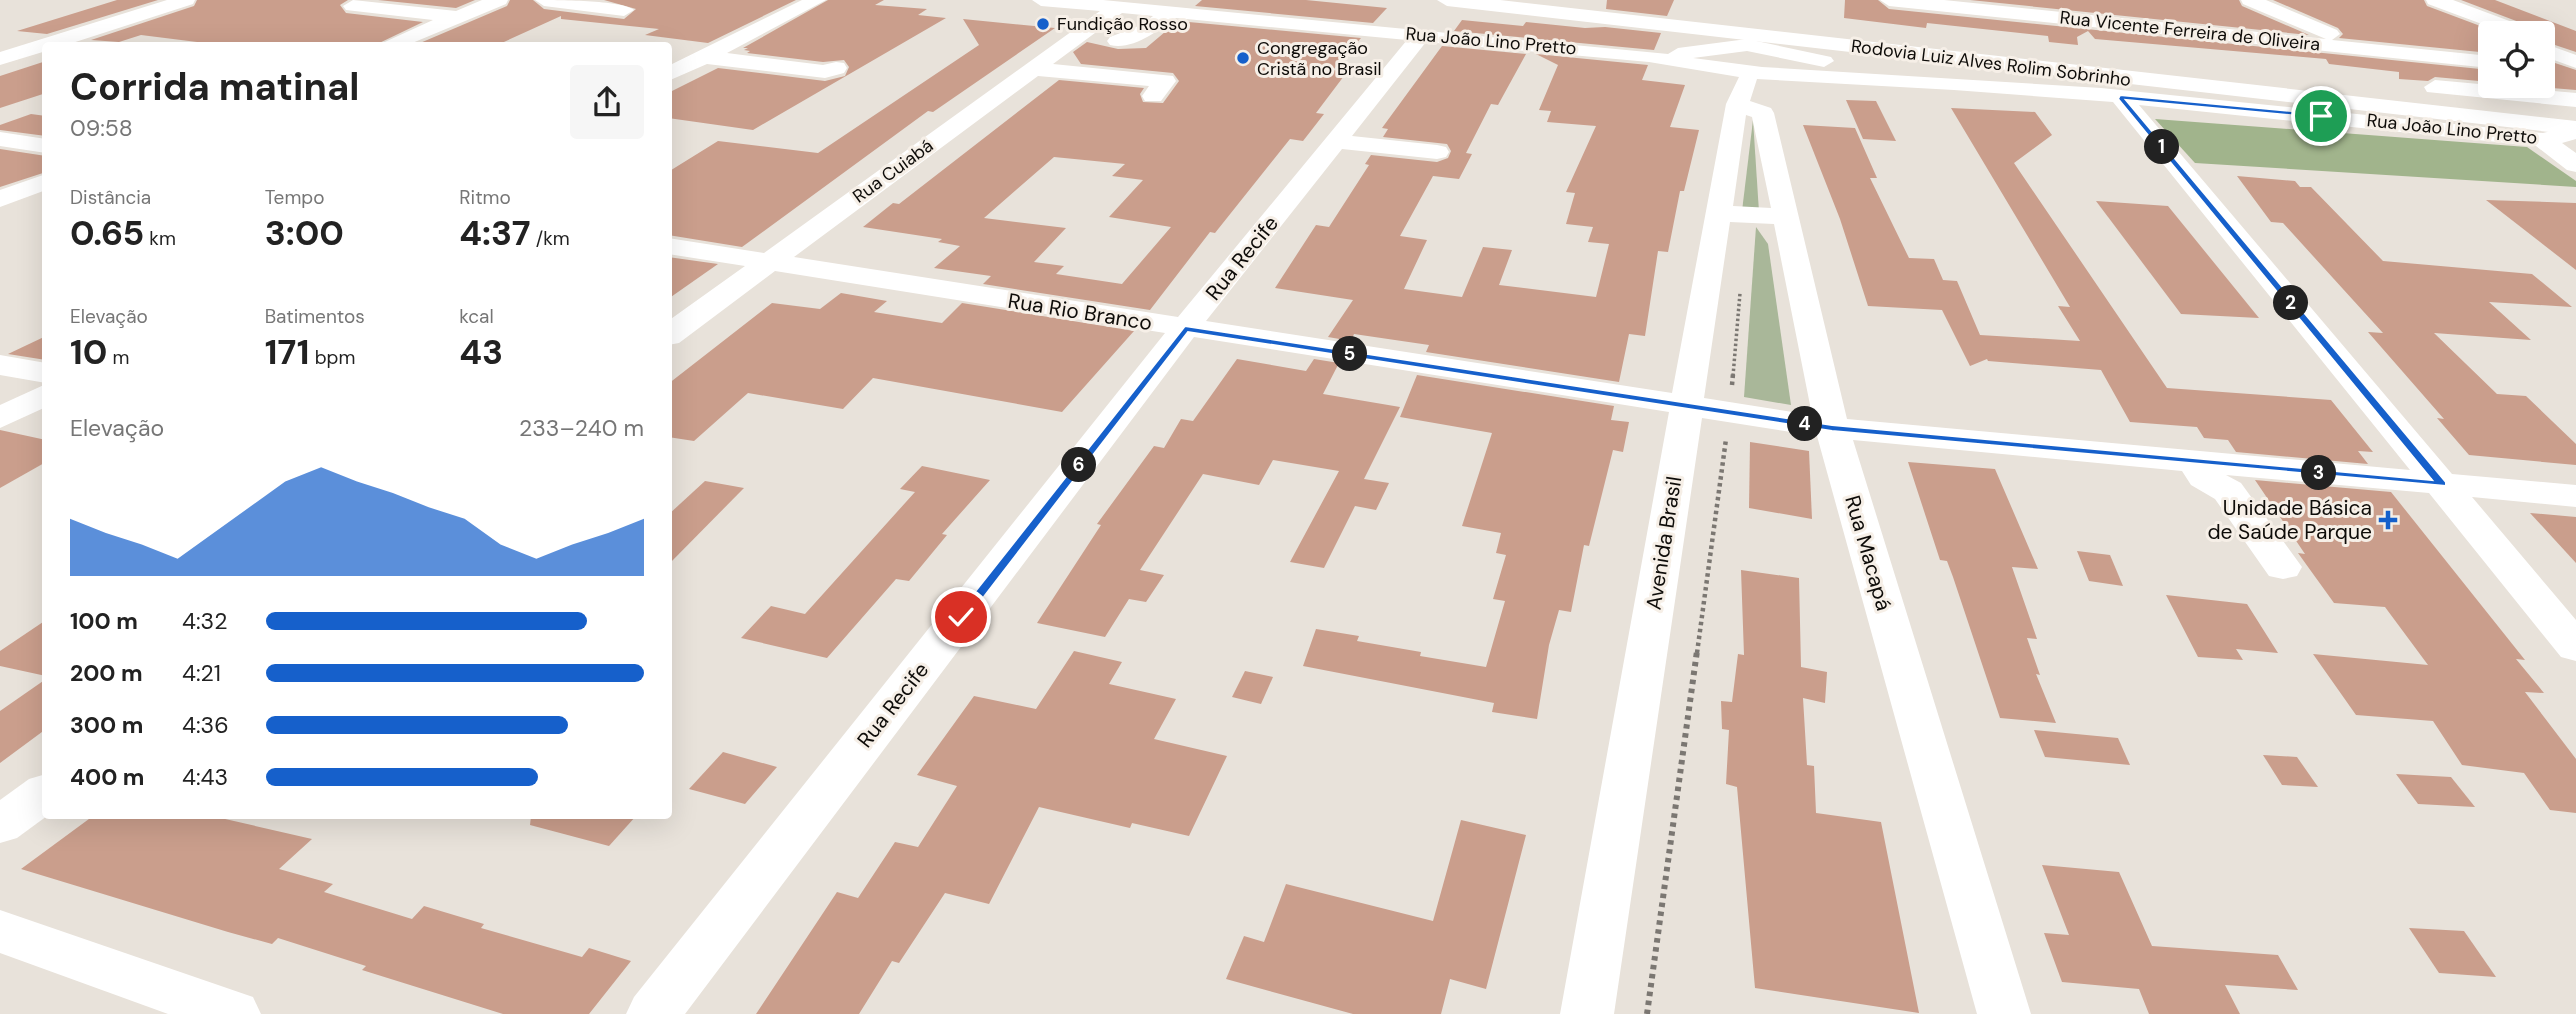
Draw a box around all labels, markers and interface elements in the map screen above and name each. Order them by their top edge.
street label: Rua Vicente Ferreira de Oliveira [2059,5,2321,57]
place label: Fundição Rosso [1057,12,1188,36]
marker: Fundição Rosso [1035,16,1051,32]
map controls [2478,21,2555,98]
button: locate [2478,21,2555,98]
street label: Rua João Lino Pretto [1405,22,1577,60]
street label: Rodovia Luiz Alves Rolim Sobrinho [1850,34,2132,92]
place label: Congregação Cristã no Brasil [1257,36,1382,81]
marker: Congregação Cristã no Brasil [1235,50,1251,66]
text: Corrida matinal [70,62,359,112]
button: share [570,65,644,139]
pin [2291,86,2351,146]
icon: arrive [2302,97,2340,135]
street label: Rua João Lino Pretto [2366,108,2538,150]
text: 09:58 [70,113,133,143]
pin: 1 [2144,130,2180,164]
street label: Rua Cuiabá [848,134,938,208]
text: 1 [2158,134,2165,159]
text: Distância [70,185,151,210]
text: Tempo [265,185,325,210]
text: Ritmo [459,185,511,210]
text: 0.65 [70,210,144,256]
text: 3:00 [265,210,344,256]
text: 4:37 [459,210,531,256]
street label: Rua Recife [1199,210,1285,306]
text: km [144,226,176,251]
text: /km [531,226,570,251]
pin: 2 [2274,286,2308,320]
street label: Rua Rio Branco [1006,287,1154,337]
text: 2 [2285,290,2296,315]
text: Elevação [70,304,148,329]
text: Batimentos [265,304,365,329]
text: kcal [459,304,494,329]
text: 10 [70,329,107,375]
text: 171 [265,329,310,375]
text: 43 [459,329,503,375]
pin: 5 [1332,336,1368,372]
text: 5 [1344,341,1355,366]
text: m [107,345,129,370]
text: bpm [310,345,355,370]
pin: 4 [1787,406,1822,442]
text: 4 [1798,411,1811,436]
text: Elevação [70,413,164,443]
text: 233–240 m [519,413,644,443]
pin: 6 [1062,448,1096,482]
text: 6 [1072,452,1085,477]
pin: 3 [2302,456,2336,490]
text: 3 [2313,460,2324,485]
street label: Avenida Brasil [1640,474,1688,612]
street label: Rua Macapá [1838,492,1898,614]
place label: Unidade Básica de Saúde Parque [2207,494,2372,546]
marker: Unidade Básica de Saúde Parque [2378,510,2398,530]
pin [931,587,991,647]
icon: check [942,598,980,636]
text: 100 m [70,606,138,636]
text: 4:32 [182,606,227,636]
street label: Rua Recife [851,657,935,753]
text: 200 m [70,658,143,688]
text: 4:21 [182,658,221,688]
text: 300 m [70,710,143,740]
text: 4:36 [182,710,229,740]
text: 400 m [70,762,144,792]
text: 4:43 [182,762,228,792]

